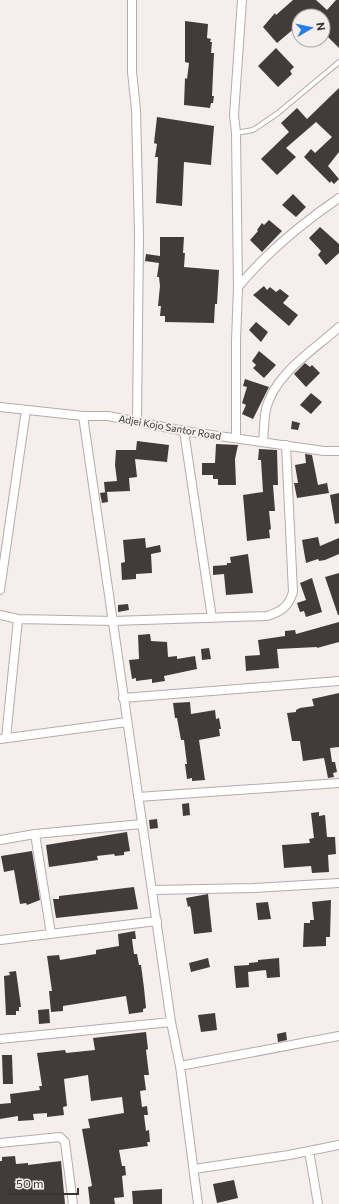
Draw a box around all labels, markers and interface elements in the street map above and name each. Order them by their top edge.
north arrow [291,8,331,48]
text: N [314,21,328,31]
street label: Adjei Kojo Santor Road [118,412,222,442]
scale bar [10,1170,78,1196]
text: 50 m [16,1176,44,1190]

